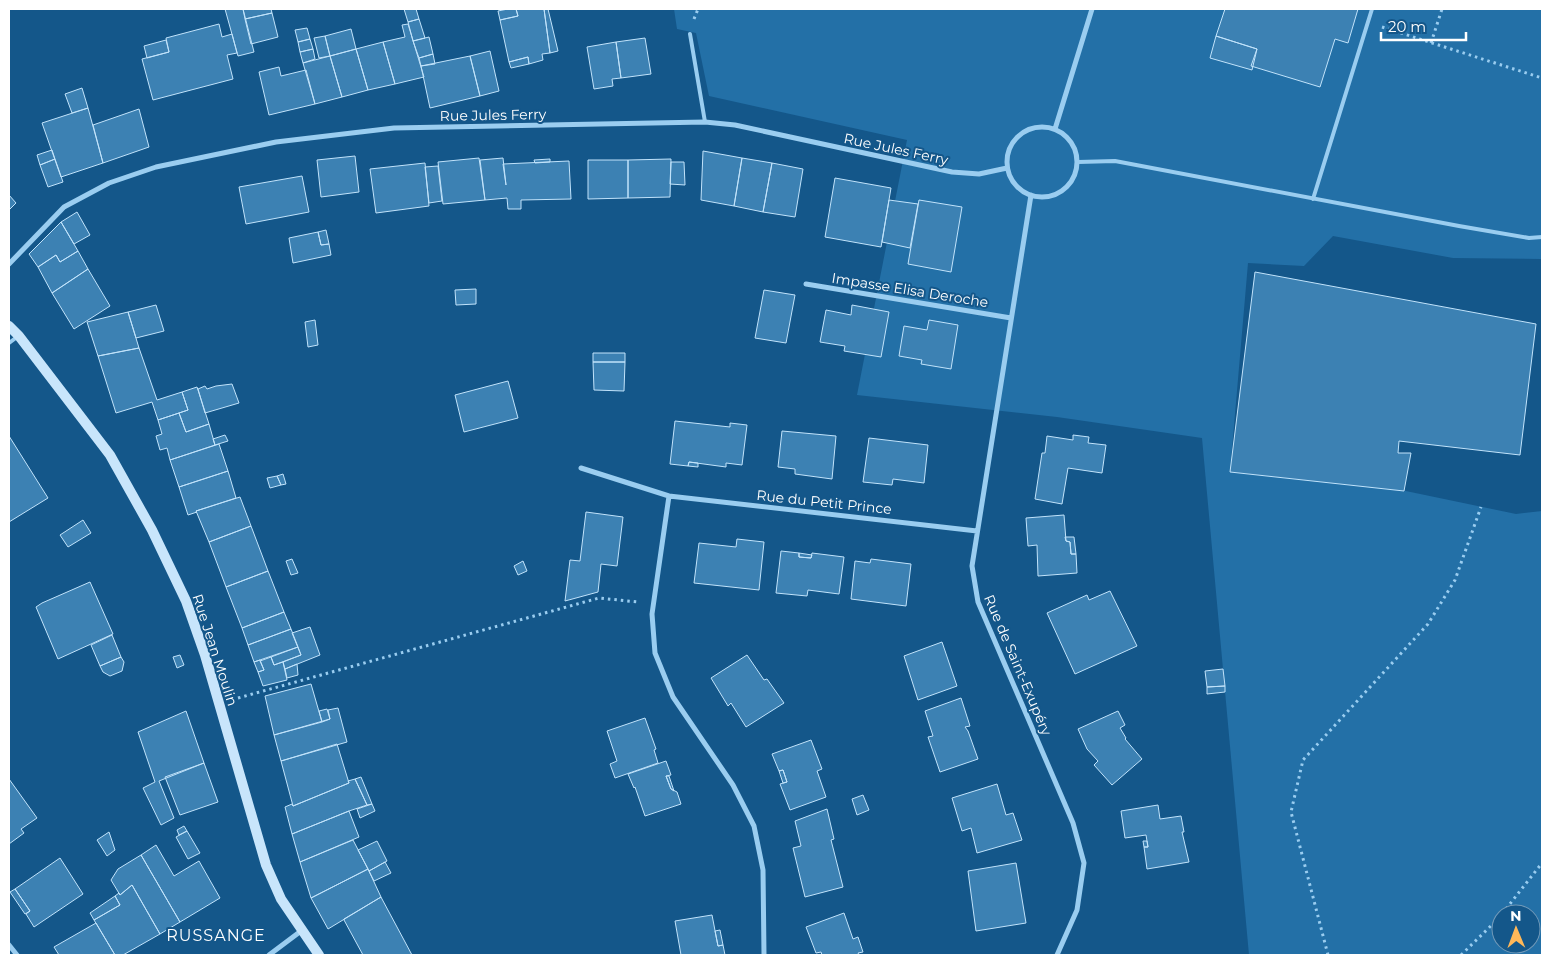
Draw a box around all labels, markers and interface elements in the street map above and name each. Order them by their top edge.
scale bar [1381,10,1466,42]
text: 20 m [1388,17,1426,36]
street label: Rue Jules Ferry [440,105,547,125]
street label: Rue Jules Ferry [842,129,950,169]
street label: Impasse Elisa Deroche [830,269,990,311]
street label: Rue du Petit Prince [755,486,893,518]
street label: Rue Jean Moulin [188,592,242,708]
street label: Rue de Saint-Exupéry [980,592,1056,738]
north arrow [1491,904,1541,954]
text: N [1510,907,1522,925]
district label: RUSSANGE [166,926,266,945]

